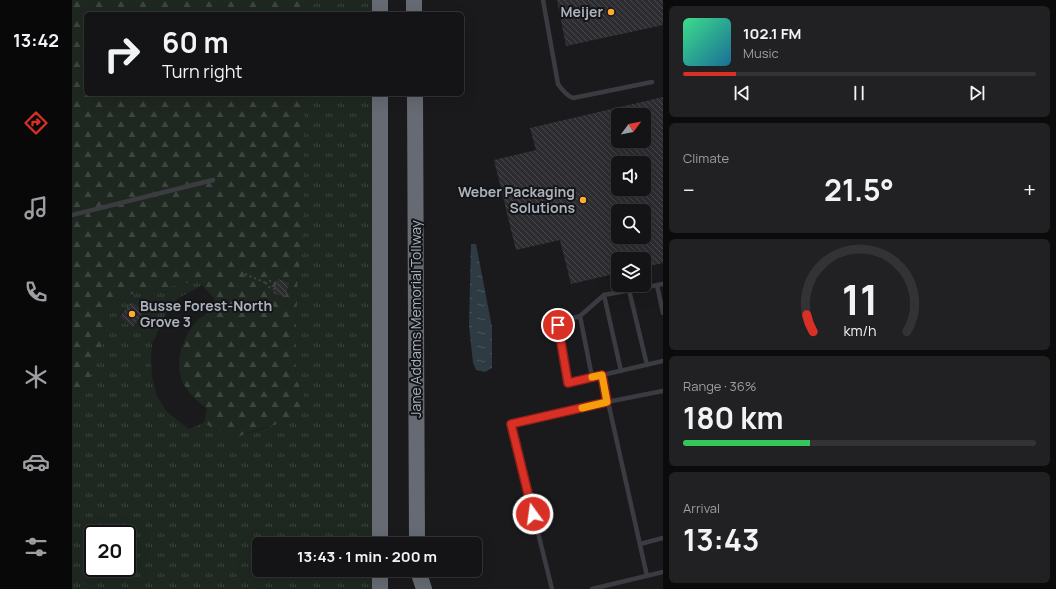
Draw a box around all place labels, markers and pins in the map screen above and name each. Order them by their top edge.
place label: Meijer [561,2,603,21]
marker: Meijer [606,7,616,17]
place label: Weber Packaging Solutions [458,182,575,217]
marker: Weber Packaging Solutions [578,195,588,205]
place label: Busse Forest-North Grove 3 [140,296,272,331]
pin [541,308,575,342]
marker: Busse Forest-North Grove 3 [127,309,137,319]

